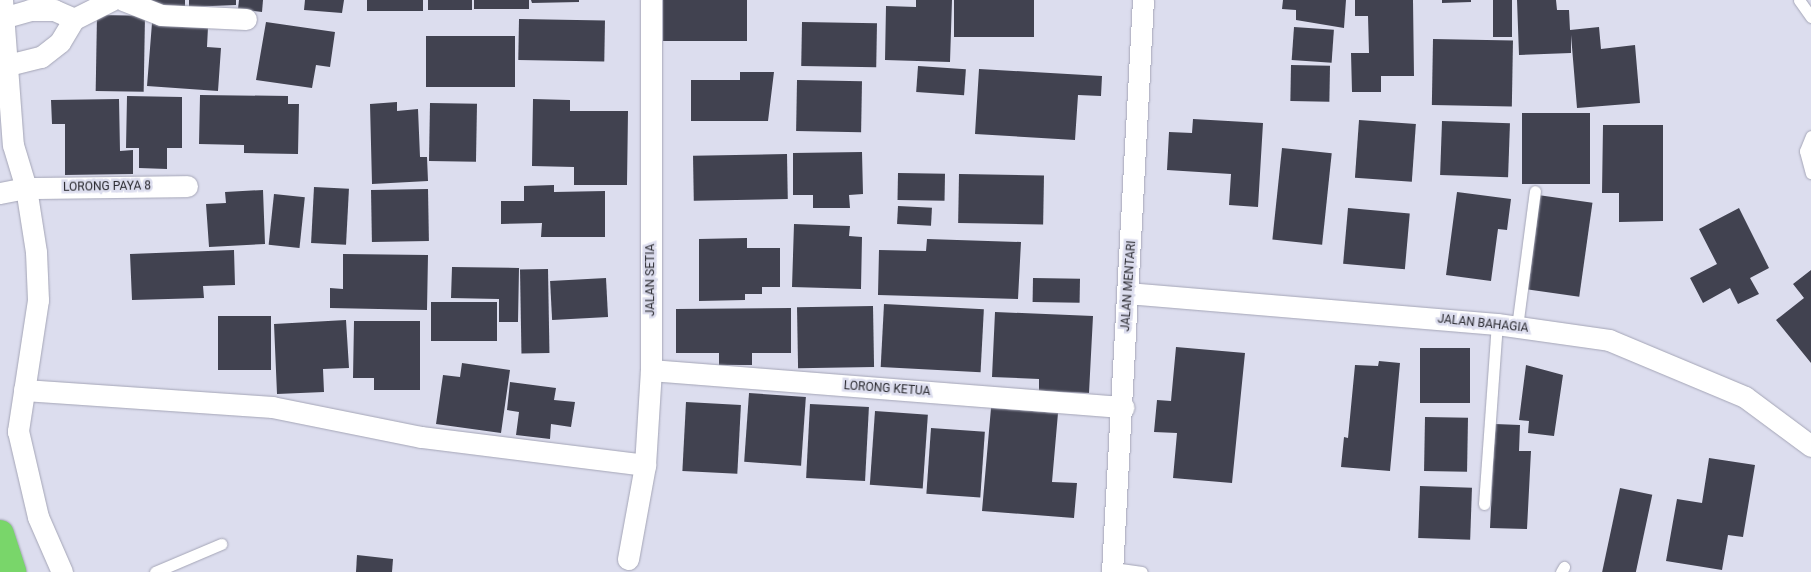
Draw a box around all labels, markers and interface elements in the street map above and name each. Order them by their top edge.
street label: LORONG PAYA 8 [63,179,151,195]
street label: JALAN MENTARI [1119,240,1139,332]
street label: JALAN SETIA [644,244,658,316]
street label: JALAN BAHAGIA [1437,312,1529,336]
street label: LORONG KETUA [843,379,931,399]

